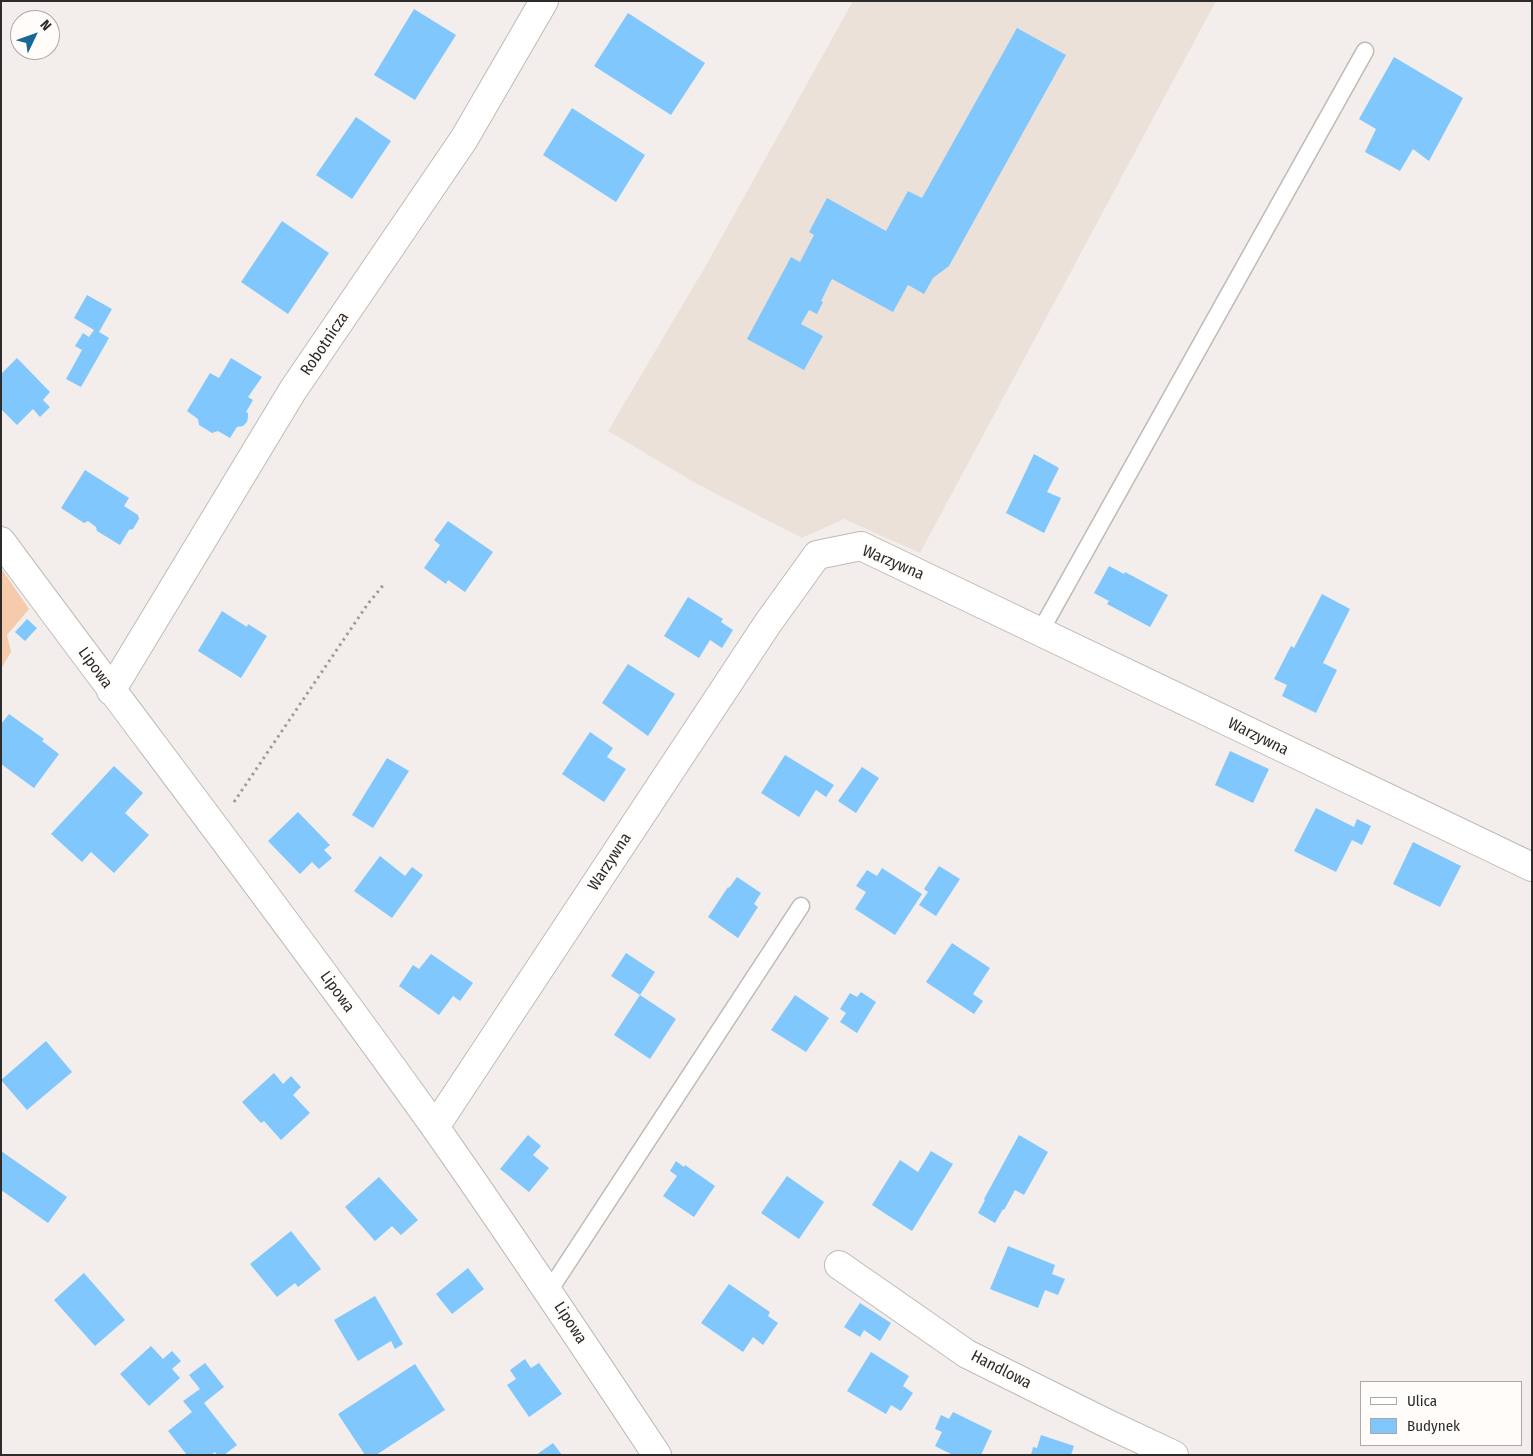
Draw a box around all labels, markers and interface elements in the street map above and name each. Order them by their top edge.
north arrow [10,10,60,60]
text: N [37,16,55,34]
street label: Robotnicza [297,309,353,379]
street label: Warzywna [859,541,927,585]
street label: Lipowa [74,644,116,692]
street label: Warzywna [1225,714,1291,760]
street label: Warzywna [584,830,636,894]
street label: Lipowa [316,968,358,1016]
street label: Lipowa [549,1298,591,1348]
street label: Handlowa [968,1347,1034,1393]
legend [1360,1381,1523,1446]
text: Ulica [1407,1392,1437,1410]
text: Budynek [1407,1417,1460,1435]

